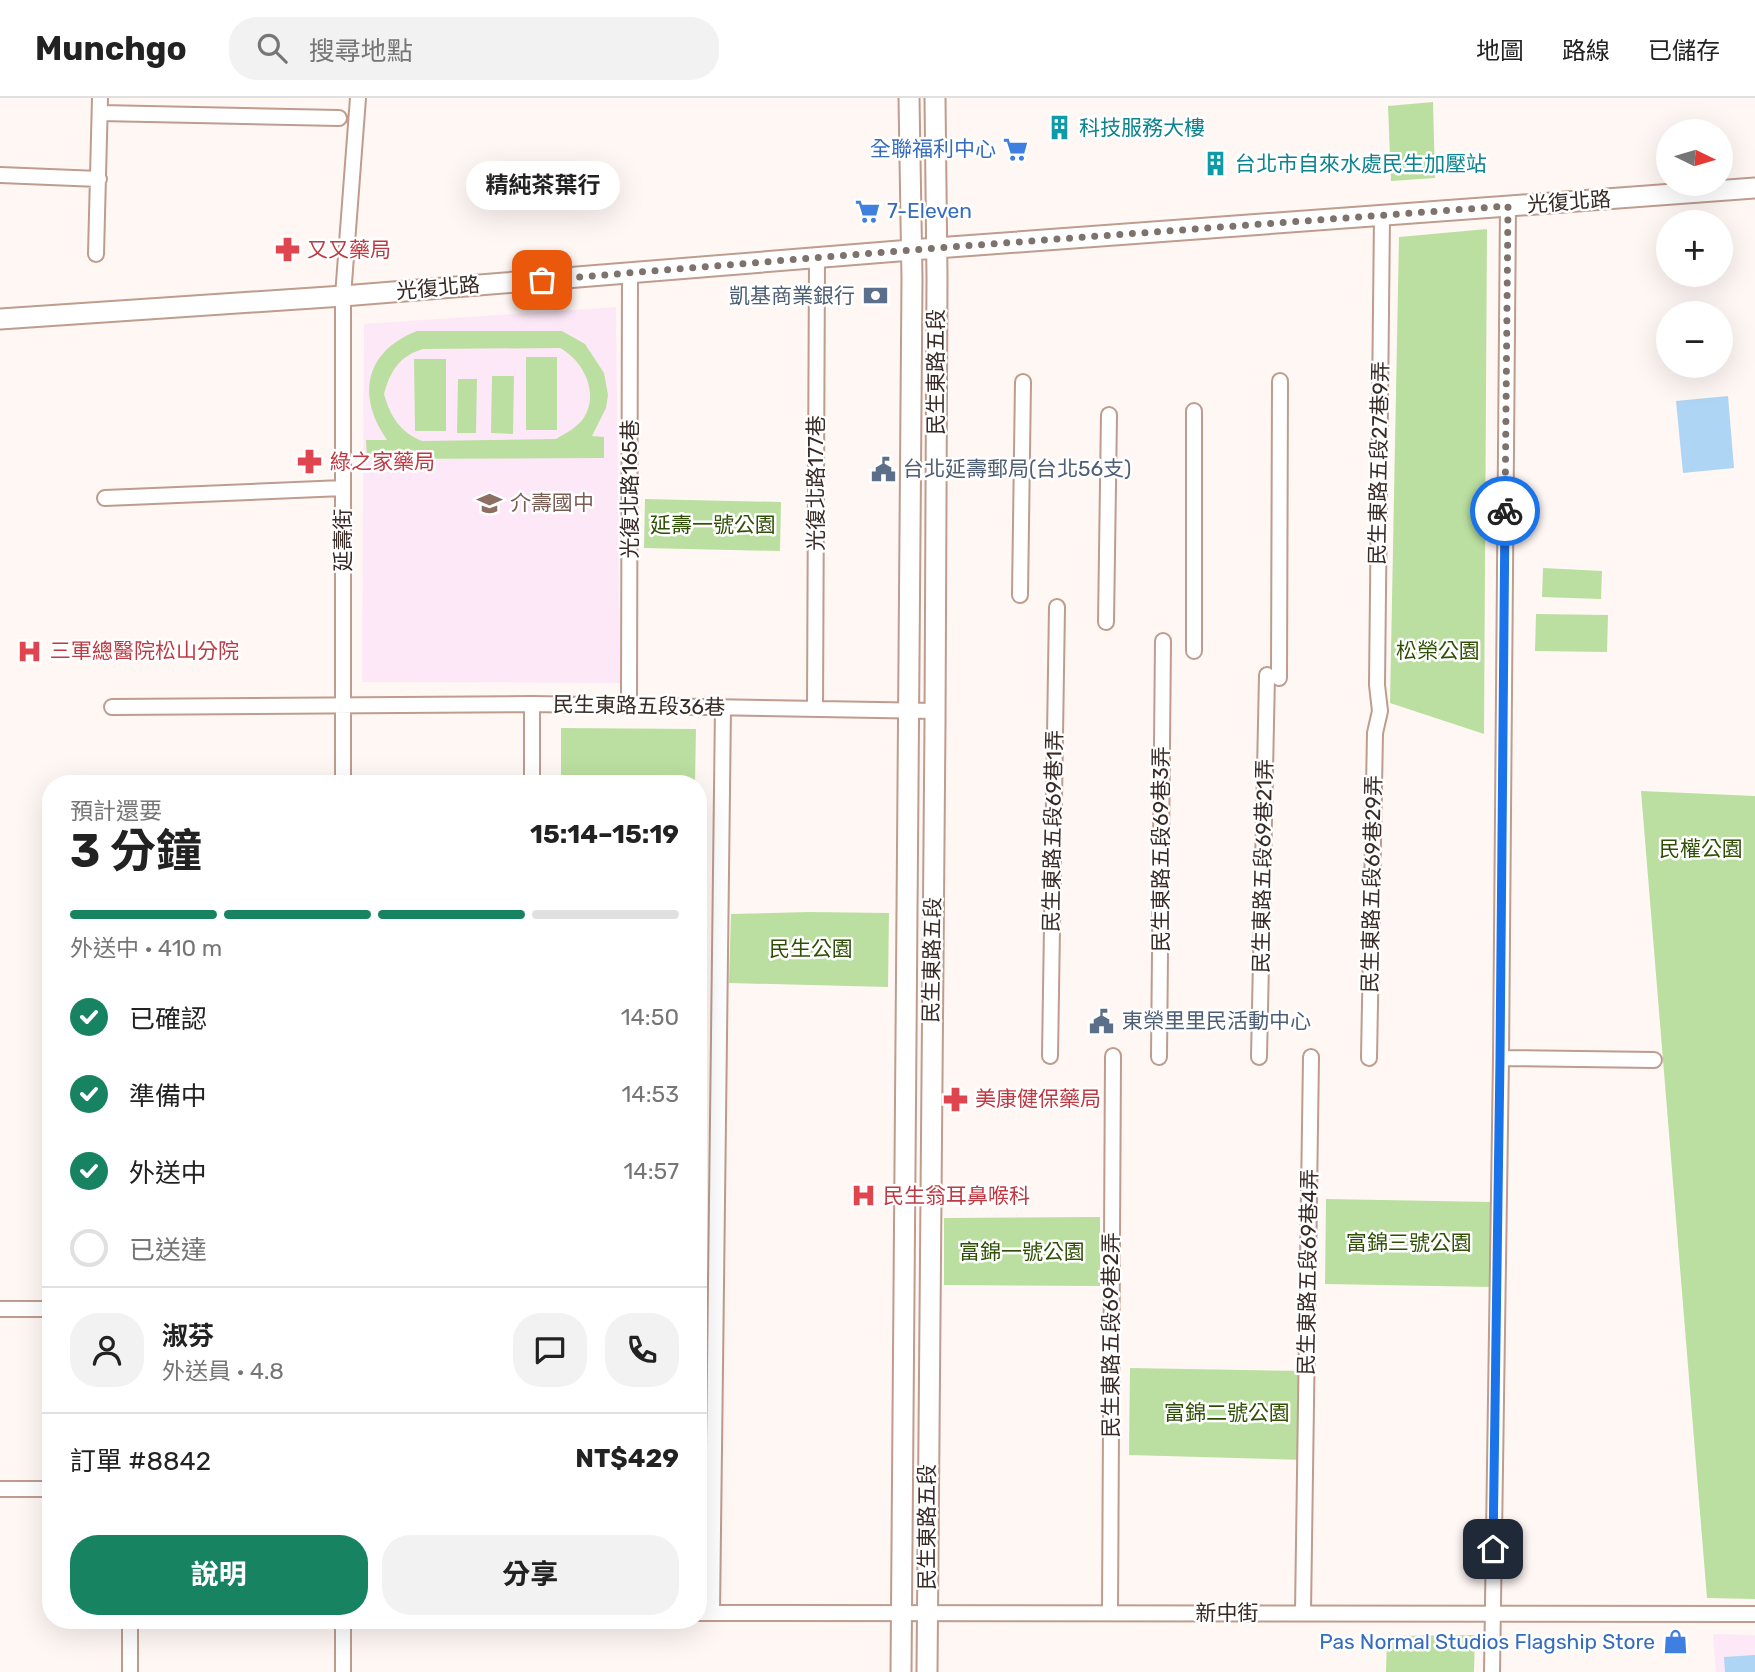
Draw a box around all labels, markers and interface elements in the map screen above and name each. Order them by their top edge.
search box [229,17,719,80]
text: Munchgo [35,29,187,68]
icon: search [253,29,291,67]
text: 搜尋地點 [309,36,413,67]
text: 地圖 [1476,37,1524,65]
text: 路線 [1562,37,1610,65]
text: 已儲存 [1648,37,1720,65]
building icon: 科技服務大樓 [1045,114,1073,142]
place label: 科技服務大樓 [1079,115,1205,140]
north arrow [1656,119,1732,196]
map controls [1656,119,1733,378]
supermarket icon: 全聯福利中心 [1002,135,1030,163]
place label: 全聯福利中心 [870,136,996,161]
building icon: 台北市自來水處民生加壓站 [1201,150,1229,178]
place label: 台北市自來水處民生加壓站 [1235,151,1487,176]
callout: 精純茶葉行 [465,161,619,210]
text: 精純茶葉行 [486,171,601,199]
street label: 光復北路 [1526,186,1612,217]
supermarket icon: 7-Eleven [853,197,881,225]
place label: 7-Eleven [887,198,972,223]
button: + [1656,210,1733,287]
pharmacy icon: 又又藥局 [273,236,301,264]
place label: 又又藥局 [307,237,391,262]
pin [512,250,572,310]
icon: bag [523,261,561,299]
street label: 光復北路 [395,271,481,304]
bank icon: 凱基商業銀行 [861,282,889,310]
place label: 凱基商業銀行 [729,283,855,308]
button: − [1656,301,1733,378]
street label: 民生東路五段 [923,309,948,435]
street label: 民生東路五段27巷9弄 [1364,361,1393,565]
street label: 光復北路177巷 [803,415,828,551]
street label: 光復北路165巷 [617,419,642,559]
pharmacy icon: 綠之家藥局 [296,448,324,476]
place label: 綠之家藥局 [330,449,435,474]
public building icon: 台北延壽郵局(台北56支) [869,455,897,483]
place label: 台北延壽郵局(台北56支) [903,456,1131,481]
courier [1470,476,1540,546]
school or university icon: 介壽國中 [476,489,504,517]
place label: 介壽國中 [510,490,594,515]
icon: bike [1486,492,1524,530]
street label: 延壽街 [330,509,355,572]
park label: 延壽一號公園 [650,512,776,537]
hospital icon: 三軍總醫院松山分院 [16,637,44,665]
place label: 三軍總醫院松山分院 [50,638,239,663]
park label: 松榮公園 [1396,638,1480,663]
street label: 民生東路五段36巷 [553,691,725,720]
street label: 民生東路五段69巷1弄 [1038,730,1067,932]
street label: 民生東路五段69巷3弄 [1148,746,1173,952]
street label: 民生東路五段69巷21弄 [1248,759,1277,973]
street label: 民生東路五段69巷29弄 [1357,775,1386,993]
text: 預計還要 [70,797,162,825]
text: 15:14–15:19 [530,819,679,850]
text: 3 分鐘 [70,824,202,879]
park label: 民權公園 [1659,836,1743,861]
street label: 民生東路五段 [918,897,945,1023]
text: 外送中 · 410 m [70,934,222,962]
park label: 民生公園 [769,936,853,961]
icon: check [70,998,108,1036]
text: 14:50 [621,1003,679,1031]
text: 已確認 [129,1004,207,1035]
public building icon: 東榮里里民活動中心 [1088,1007,1116,1035]
place label: 東榮里里民活動中心 [1122,1008,1311,1033]
icon: check [70,1075,108,1113]
text: 14:53 [622,1080,679,1108]
text: 準備中 [129,1081,207,1112]
pharmacy icon: 美康健保藥局 [941,1085,969,1113]
place label: 美康健保藥局 [975,1086,1101,1111]
icon: check [70,1152,108,1190]
text: 14:57 [624,1157,679,1185]
text: 外送中 [129,1158,207,1189]
street label: 民生東路五段69巷4弄 [1293,1169,1322,1375]
hospital icon: 民生翁耳鼻喉科 [849,1182,877,1210]
place label: 民生翁耳鼻喉科 [883,1183,1030,1208]
park label: 富錦三號公園 [1346,1230,1472,1255]
street label: 民生東路五段69巷2弄 [1098,1232,1123,1438]
text: 已送達 [129,1235,207,1266]
park label: 富錦一號公園 [959,1239,1085,1264]
button: person [70,1313,144,1387]
button: chat [513,1313,587,1387]
button: phone [605,1313,679,1387]
text: 淑芬 [162,1321,214,1352]
text: 外送員 · 4.8 [162,1357,284,1385]
park label: 富錦二號公園 [1164,1400,1290,1425]
text: NT$429 [575,1443,679,1474]
text: 訂單 #8842 [70,1446,211,1477]
street label: 民生東路五段 [914,1464,939,1590]
pin [1463,1519,1523,1579]
icon: home [1474,1530,1512,1568]
button: 說明 [70,1535,368,1615]
button: 分享 [382,1535,679,1615]
street label: 新中街 [1196,1600,1259,1625]
shop icon: Pas Normal Studios Flagship Store [1661,1628,1689,1656]
place label: Pas Normal Studios Flagship Store [1319,1629,1655,1654]

